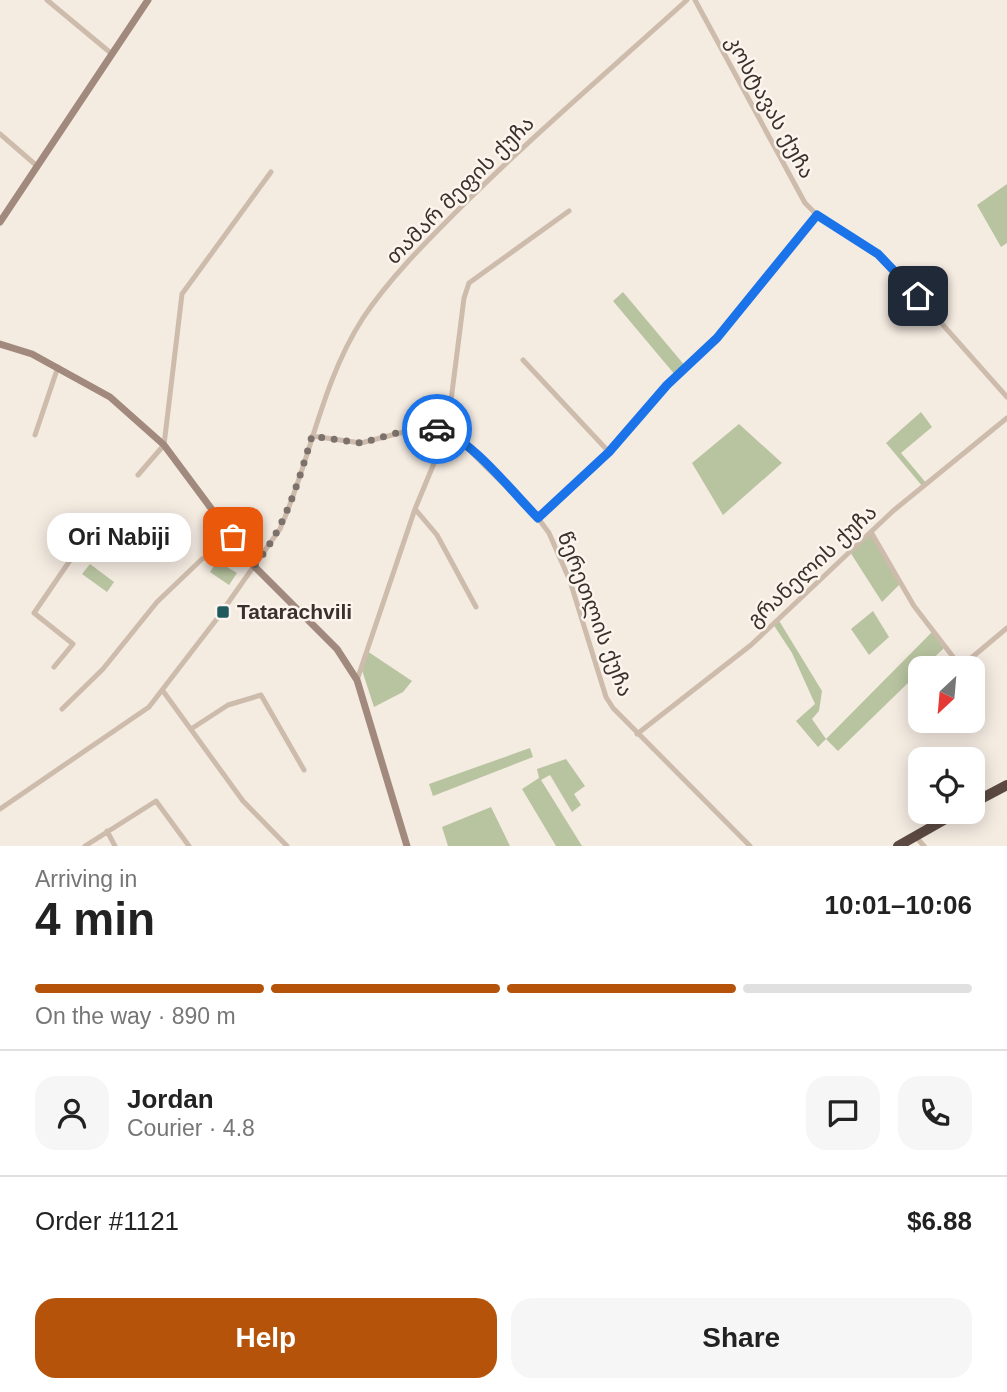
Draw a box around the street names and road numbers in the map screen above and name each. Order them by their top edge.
street label: კოსტავას ქუჩა [721,31,819,183]
street label: თამარ მეფის ქუჩა [381,111,539,269]
street label: გრანელის ქუჩა [742,500,882,633]
street label: წერეთლის ქუჩა [552,528,637,700]

